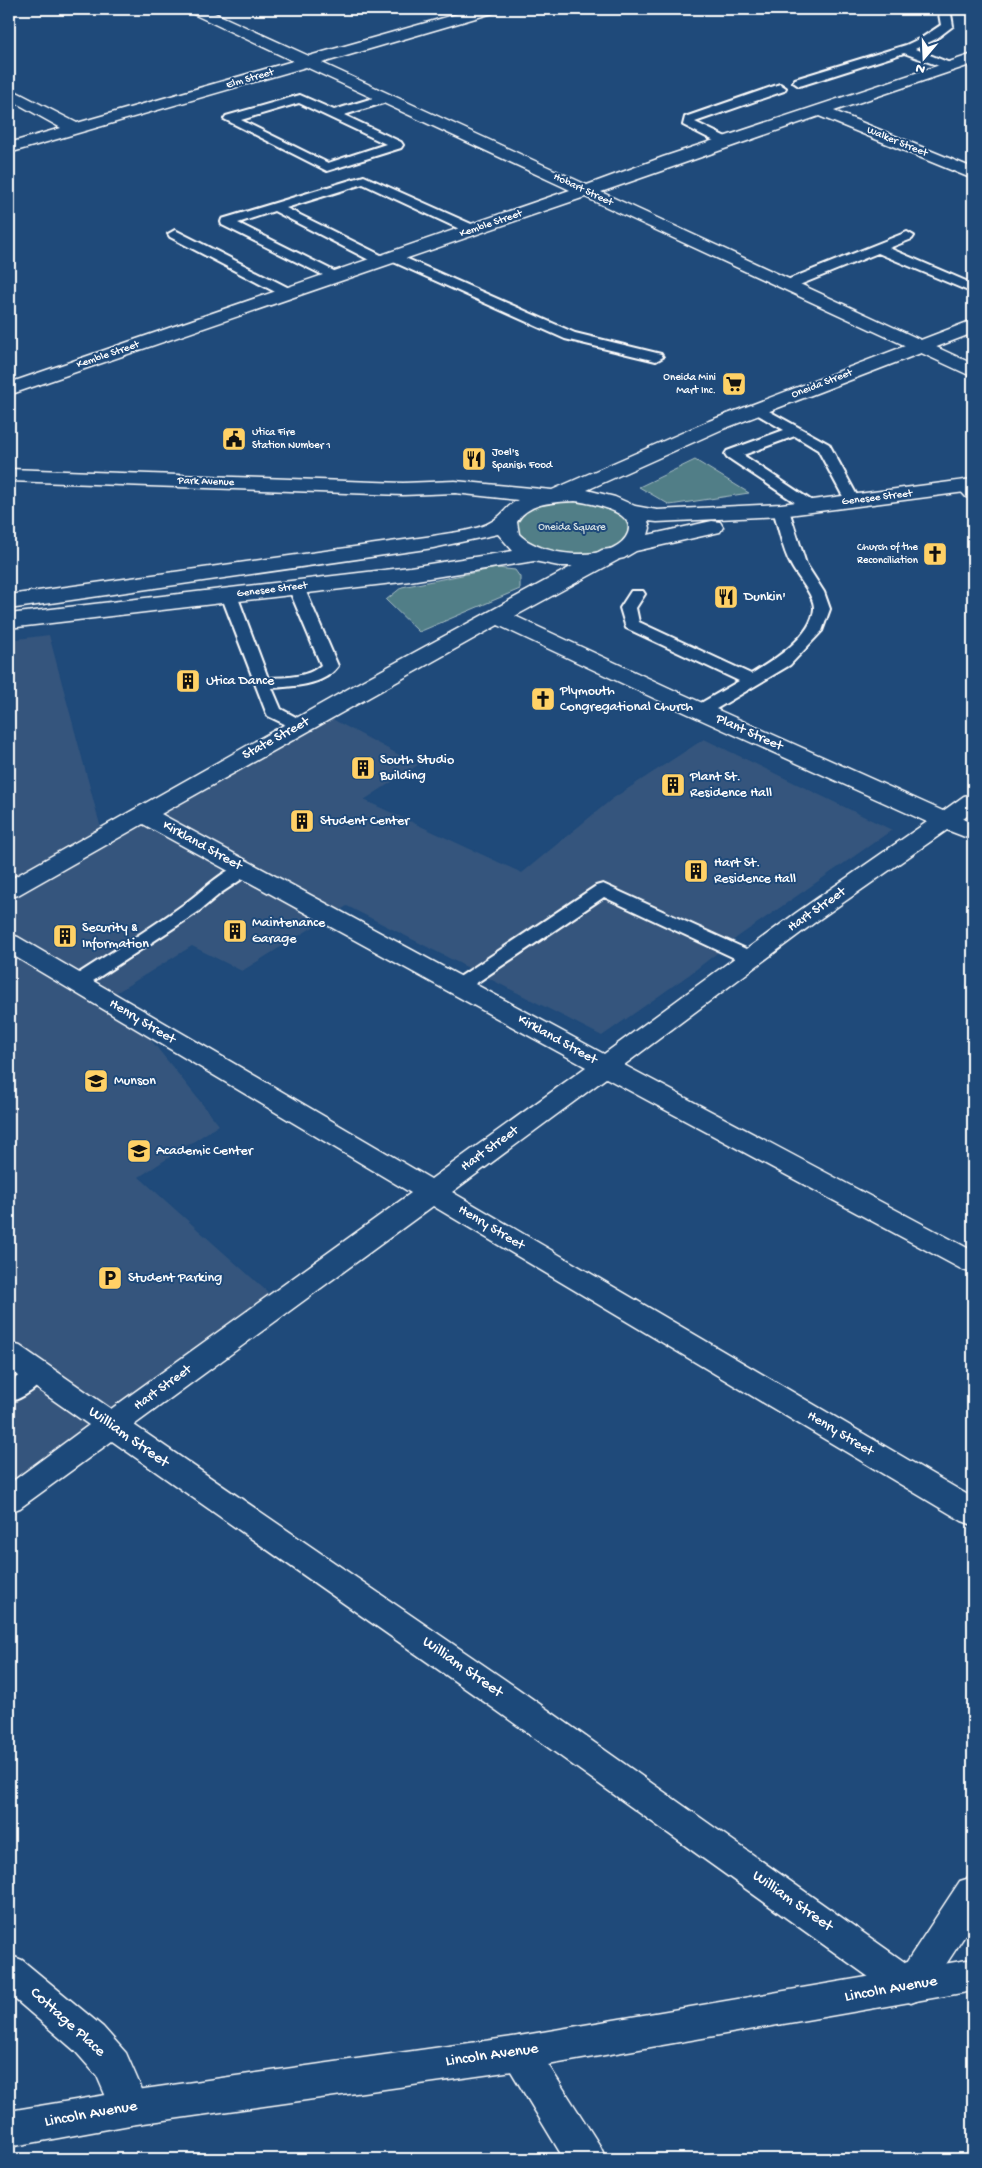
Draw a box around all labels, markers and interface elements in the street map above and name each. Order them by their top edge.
north arrow [900,32,950,82]
text: N [913,58,928,77]
street label: Elm Street [225,66,277,92]
street label: Walker Street [865,124,930,160]
street label: Hobart Street [551,171,616,210]
street label: Kemble Street [458,207,525,240]
street label: Kemble Street [75,338,142,371]
street label: Oneida Street [790,366,856,401]
supermarket icon: Oneida Mini Mart Inc. [721,371,747,397]
place label: Oneida Mini Mart Inc. [663,372,716,397]
public building icon: Utica Fire Station Number 1 [221,426,247,452]
place label: Utica Fire Station Number 1 [252,427,331,452]
restaurant icon: Joel's Spanish Food [461,446,487,472]
place label: Joel's Spanish Food [492,447,554,472]
street label: Park Avenue [176,475,235,489]
street label: Genesee Street [841,488,914,508]
park label: Oneida Square [538,522,606,534]
place label: Church of the Reconciliation [857,541,919,567]
church icon: Church of the Reconciliation [922,541,948,567]
street label: Genesee Street [236,580,309,600]
restaurant icon: Dunkin' [713,584,739,610]
place label: Dunkin' [743,589,786,606]
building icon: Utica Dance [175,668,201,694]
place label: Utica Dance [206,673,275,690]
place label: Plymouth Congregational Church [559,683,694,716]
church icon: Plymouth Congregational Church [530,686,556,712]
street label: Plant Street [712,710,786,756]
street label: State Street [240,713,313,764]
place label: South Studio Building [379,752,454,785]
building icon: South Studio Building [350,755,376,781]
place label: Plant St. Residence Hall [689,769,772,802]
building icon: Plant St. Residence Hall [660,772,686,798]
building icon: Student Center [289,808,315,834]
place label: Student Center [320,813,410,830]
street label: Kirkland Street [159,817,246,875]
place label: Hart St. Residence Hall [714,855,796,888]
building icon: Hart St. Residence Hall [683,858,709,884]
street label: Hart Street [785,883,850,936]
place label: Maintenance Garage [252,915,326,948]
building icon: Maintenance Garage [222,918,248,944]
place label: Security & Information [82,920,149,953]
building icon: Security & Information [52,923,78,949]
street label: Henry Street [106,996,179,1049]
street label: Kirkland Street [514,1011,601,1069]
school or university icon: Munson [83,1068,109,1094]
place label: Munson [114,1073,156,1090]
street label: Hart Street [458,1122,523,1176]
school or university icon: Academic Center [126,1138,152,1164]
place label: Academic Center [156,1143,254,1160]
street label: Henry Street [455,1202,528,1255]
parking icon: Student Parking [97,1265,123,1291]
place label: Student Parking [128,1270,222,1287]
street label: Hart Street [131,1361,196,1415]
street label: William Street [84,1403,173,1474]
street label: Henry Street [804,1408,877,1461]
street label: William Street [418,1633,507,1704]
street label: William Street [748,1867,837,1938]
street label: Lincoln Avenue [843,1972,940,2007]
street label: Cottage Place [25,1984,109,2062]
street label: Lincoln Avenue [444,2040,540,2072]
street label: Lincoln Avenue [43,2097,140,2132]

